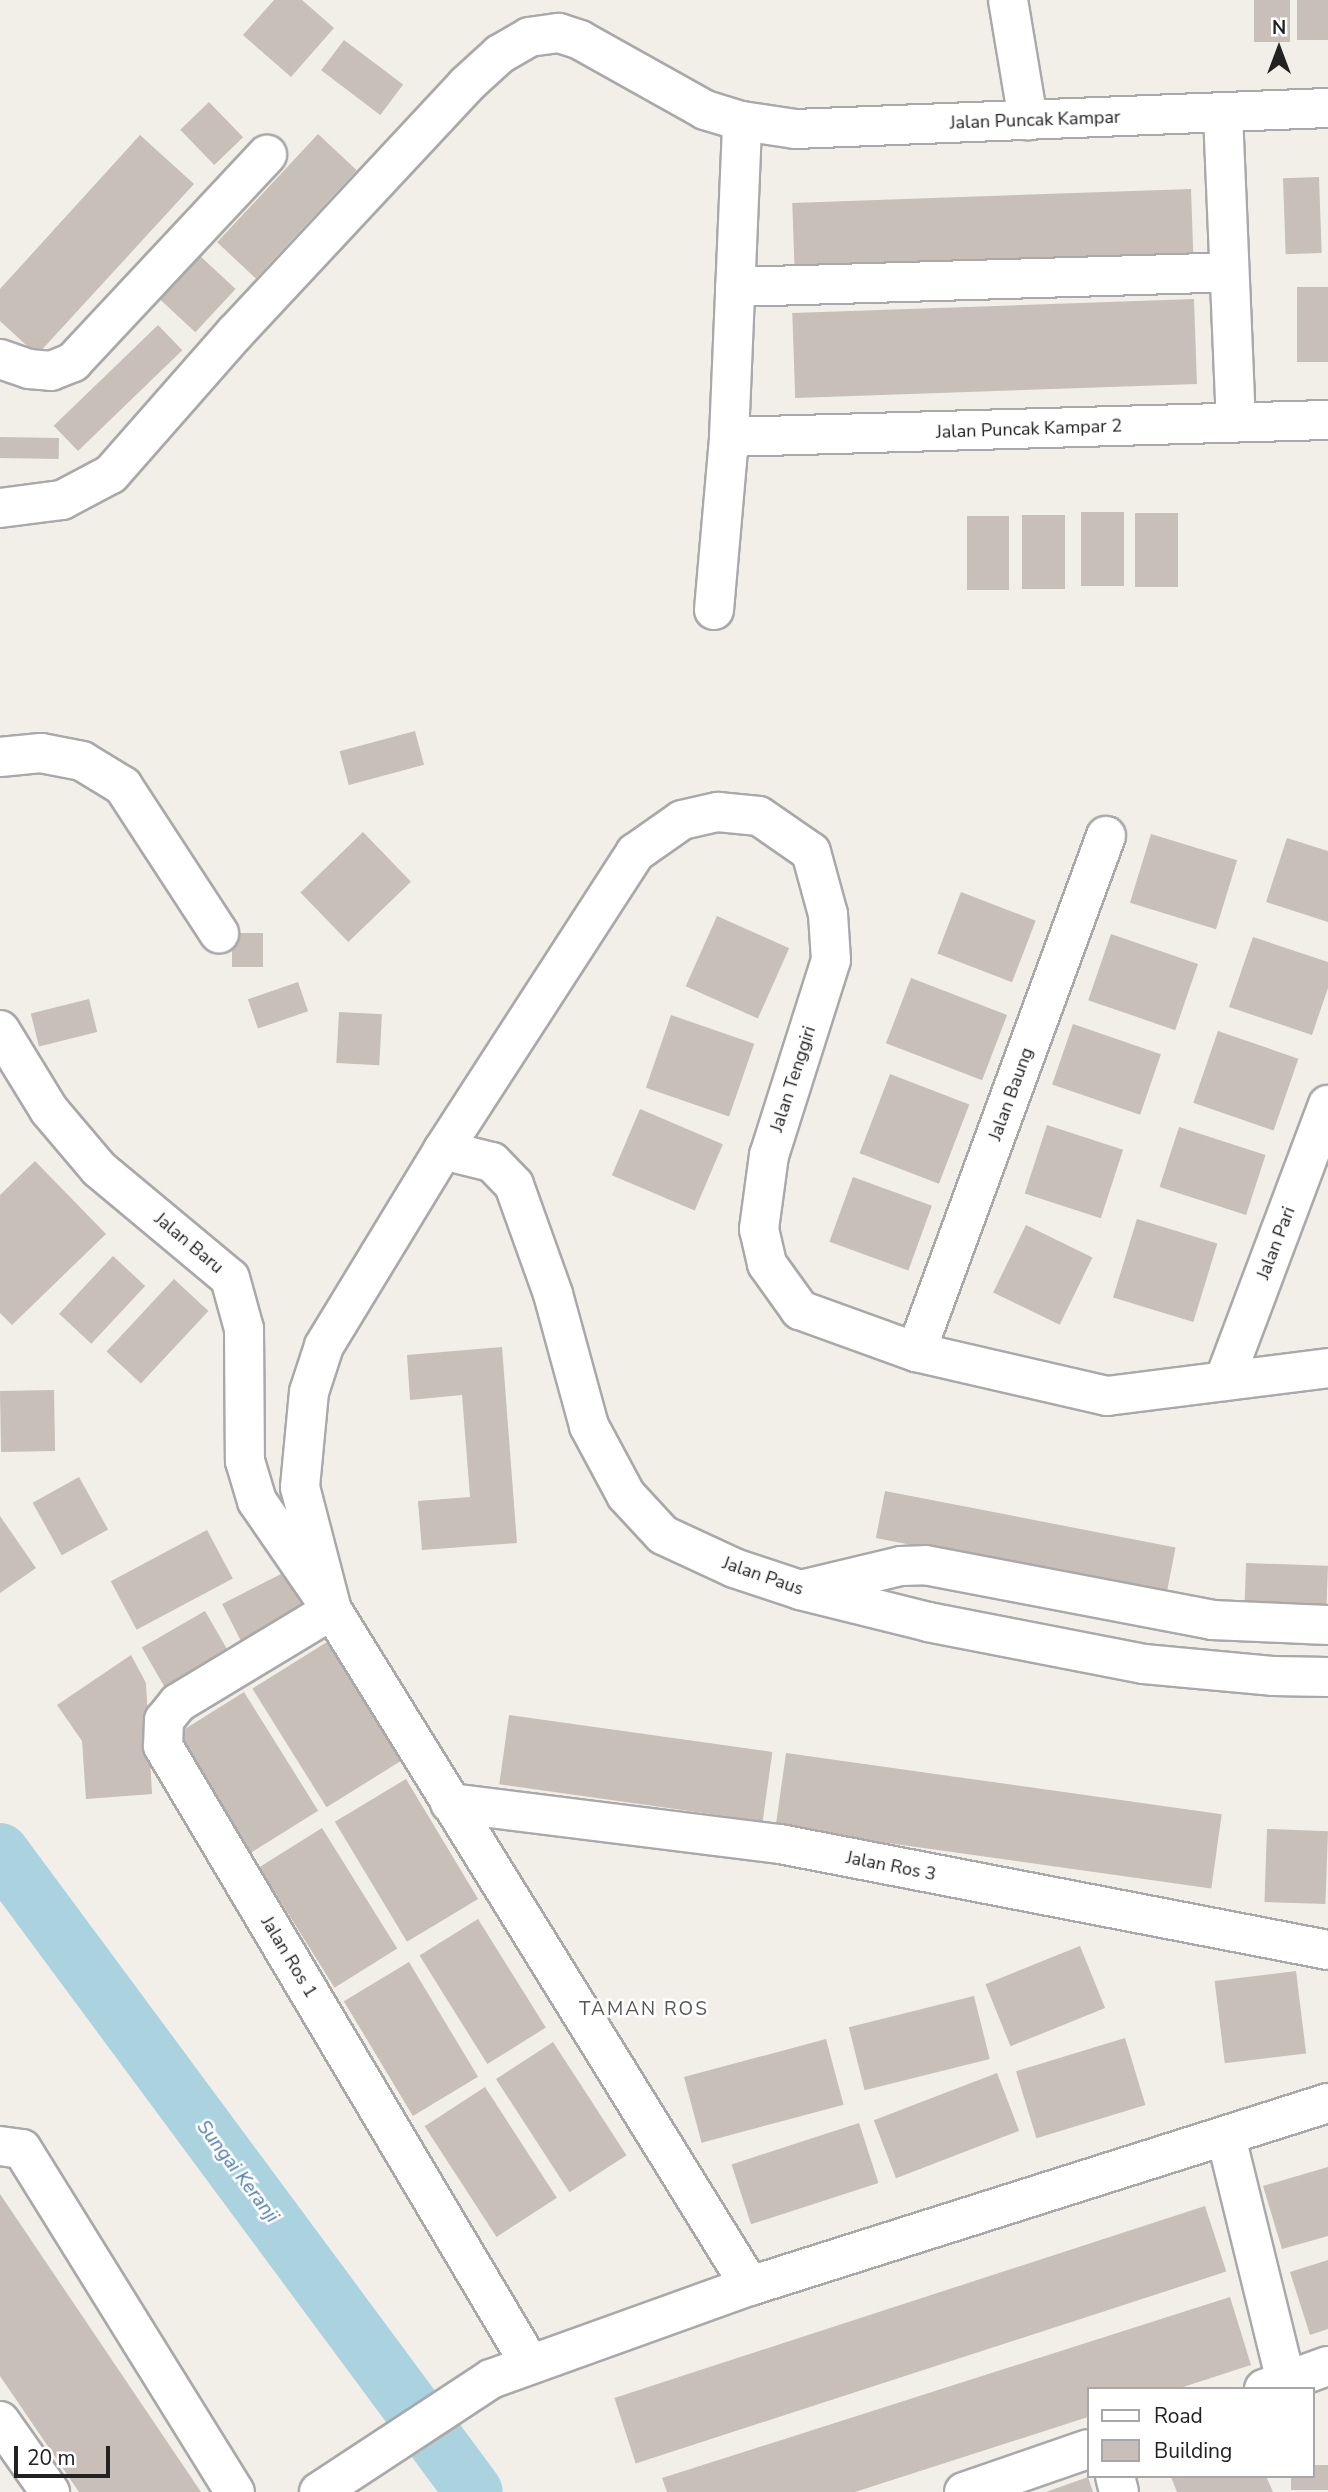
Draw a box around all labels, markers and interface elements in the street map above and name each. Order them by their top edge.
north arrow [1244,14,1314,84]
text: N [1272,15,1286,41]
street label: Jalan Puncak Kampar [949,106,1121,134]
street label: Jalan Puncak Kampar 2 [936,415,1122,443]
street label: Jalan Tenggiri [766,1023,820,1135]
street label: Jalan Baung [984,1044,1038,1144]
street label: Jalan Pari [1252,1204,1300,1282]
street label: Jalan Baru [150,1208,228,1278]
street label: Jalan Paus [720,1552,806,1600]
street label: Jalan Ros 3 [844,1847,938,1885]
street label: Jalan Ros 1 [256,1912,322,2002]
district label: TAMAN ROS [580,1999,708,2021]
water label: Sungai Keranji [191,2116,283,2228]
legend [1086,2387,1314,2478]
text: Road [1154,2402,1203,2430]
scale bar [18,2432,114,2476]
text: Building [1154,2437,1232,2465]
text: 20 m [27,2444,76,2472]

